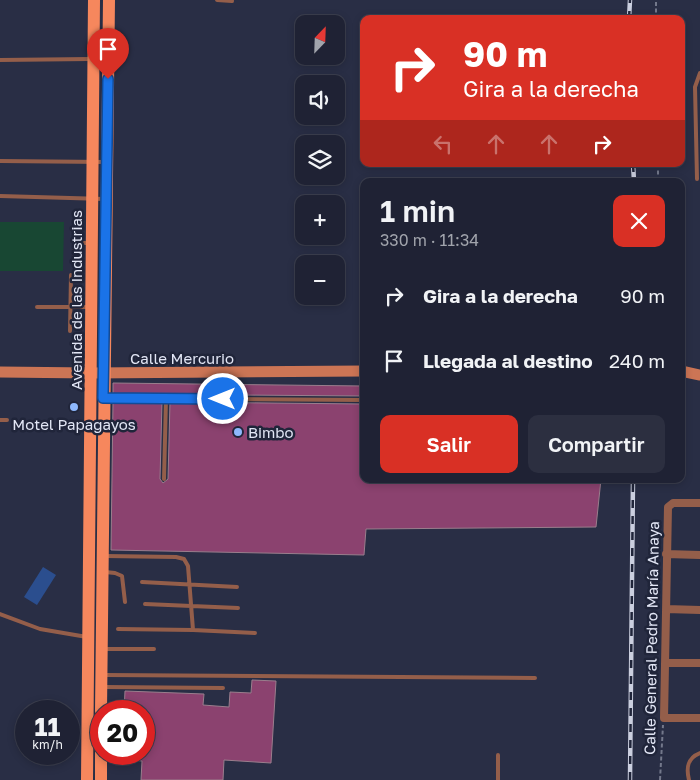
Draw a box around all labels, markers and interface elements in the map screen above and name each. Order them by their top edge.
north arrow [295,15,345,65]
map controls [295,15,345,305]
pin [87,28,129,79]
text: 90 m [463,33,547,75]
icon: arrive [94,35,122,63]
icon: right [380,35,445,100]
button: sound [295,75,345,125]
text: Gira a la derecha [463,75,639,102]
icon: left [429,130,457,158]
icon: ahead [482,130,510,158]
icon: ahead [535,130,563,158]
icon: right [588,130,616,158]
button: layers [295,135,345,185]
text: 1 min [380,193,455,229]
button: + [295,195,345,245]
button: close [613,195,665,247]
street label: Avenida de las Industrias [67,210,85,390]
text: 330 m · 11:34 [380,230,479,250]
button: − [295,255,345,305]
icon: right [380,282,408,310]
text: Gira a la derecha [423,284,578,307]
text: 90 m [620,284,665,307]
icon: arrive [380,347,408,375]
street label: Calle Mercurio [130,349,234,367]
text: Llegada al destino [423,349,593,372]
text: 240 m [609,349,665,372]
position arrow [196,372,248,424]
marker: Motel Papagayos [68,401,80,413]
place label: Motel Papagayos [12,415,136,433]
button: Salir [380,415,518,473]
button: Compartir [528,415,665,473]
place label: Bimbo [248,423,294,441]
marker: Bimbo [232,426,244,438]
street label: Calle General Pedro María Anaya [640,521,662,755]
speed limit sign: 20 [90,700,155,765]
text: 11 [35,711,60,742]
text: km/h [32,737,63,752]

